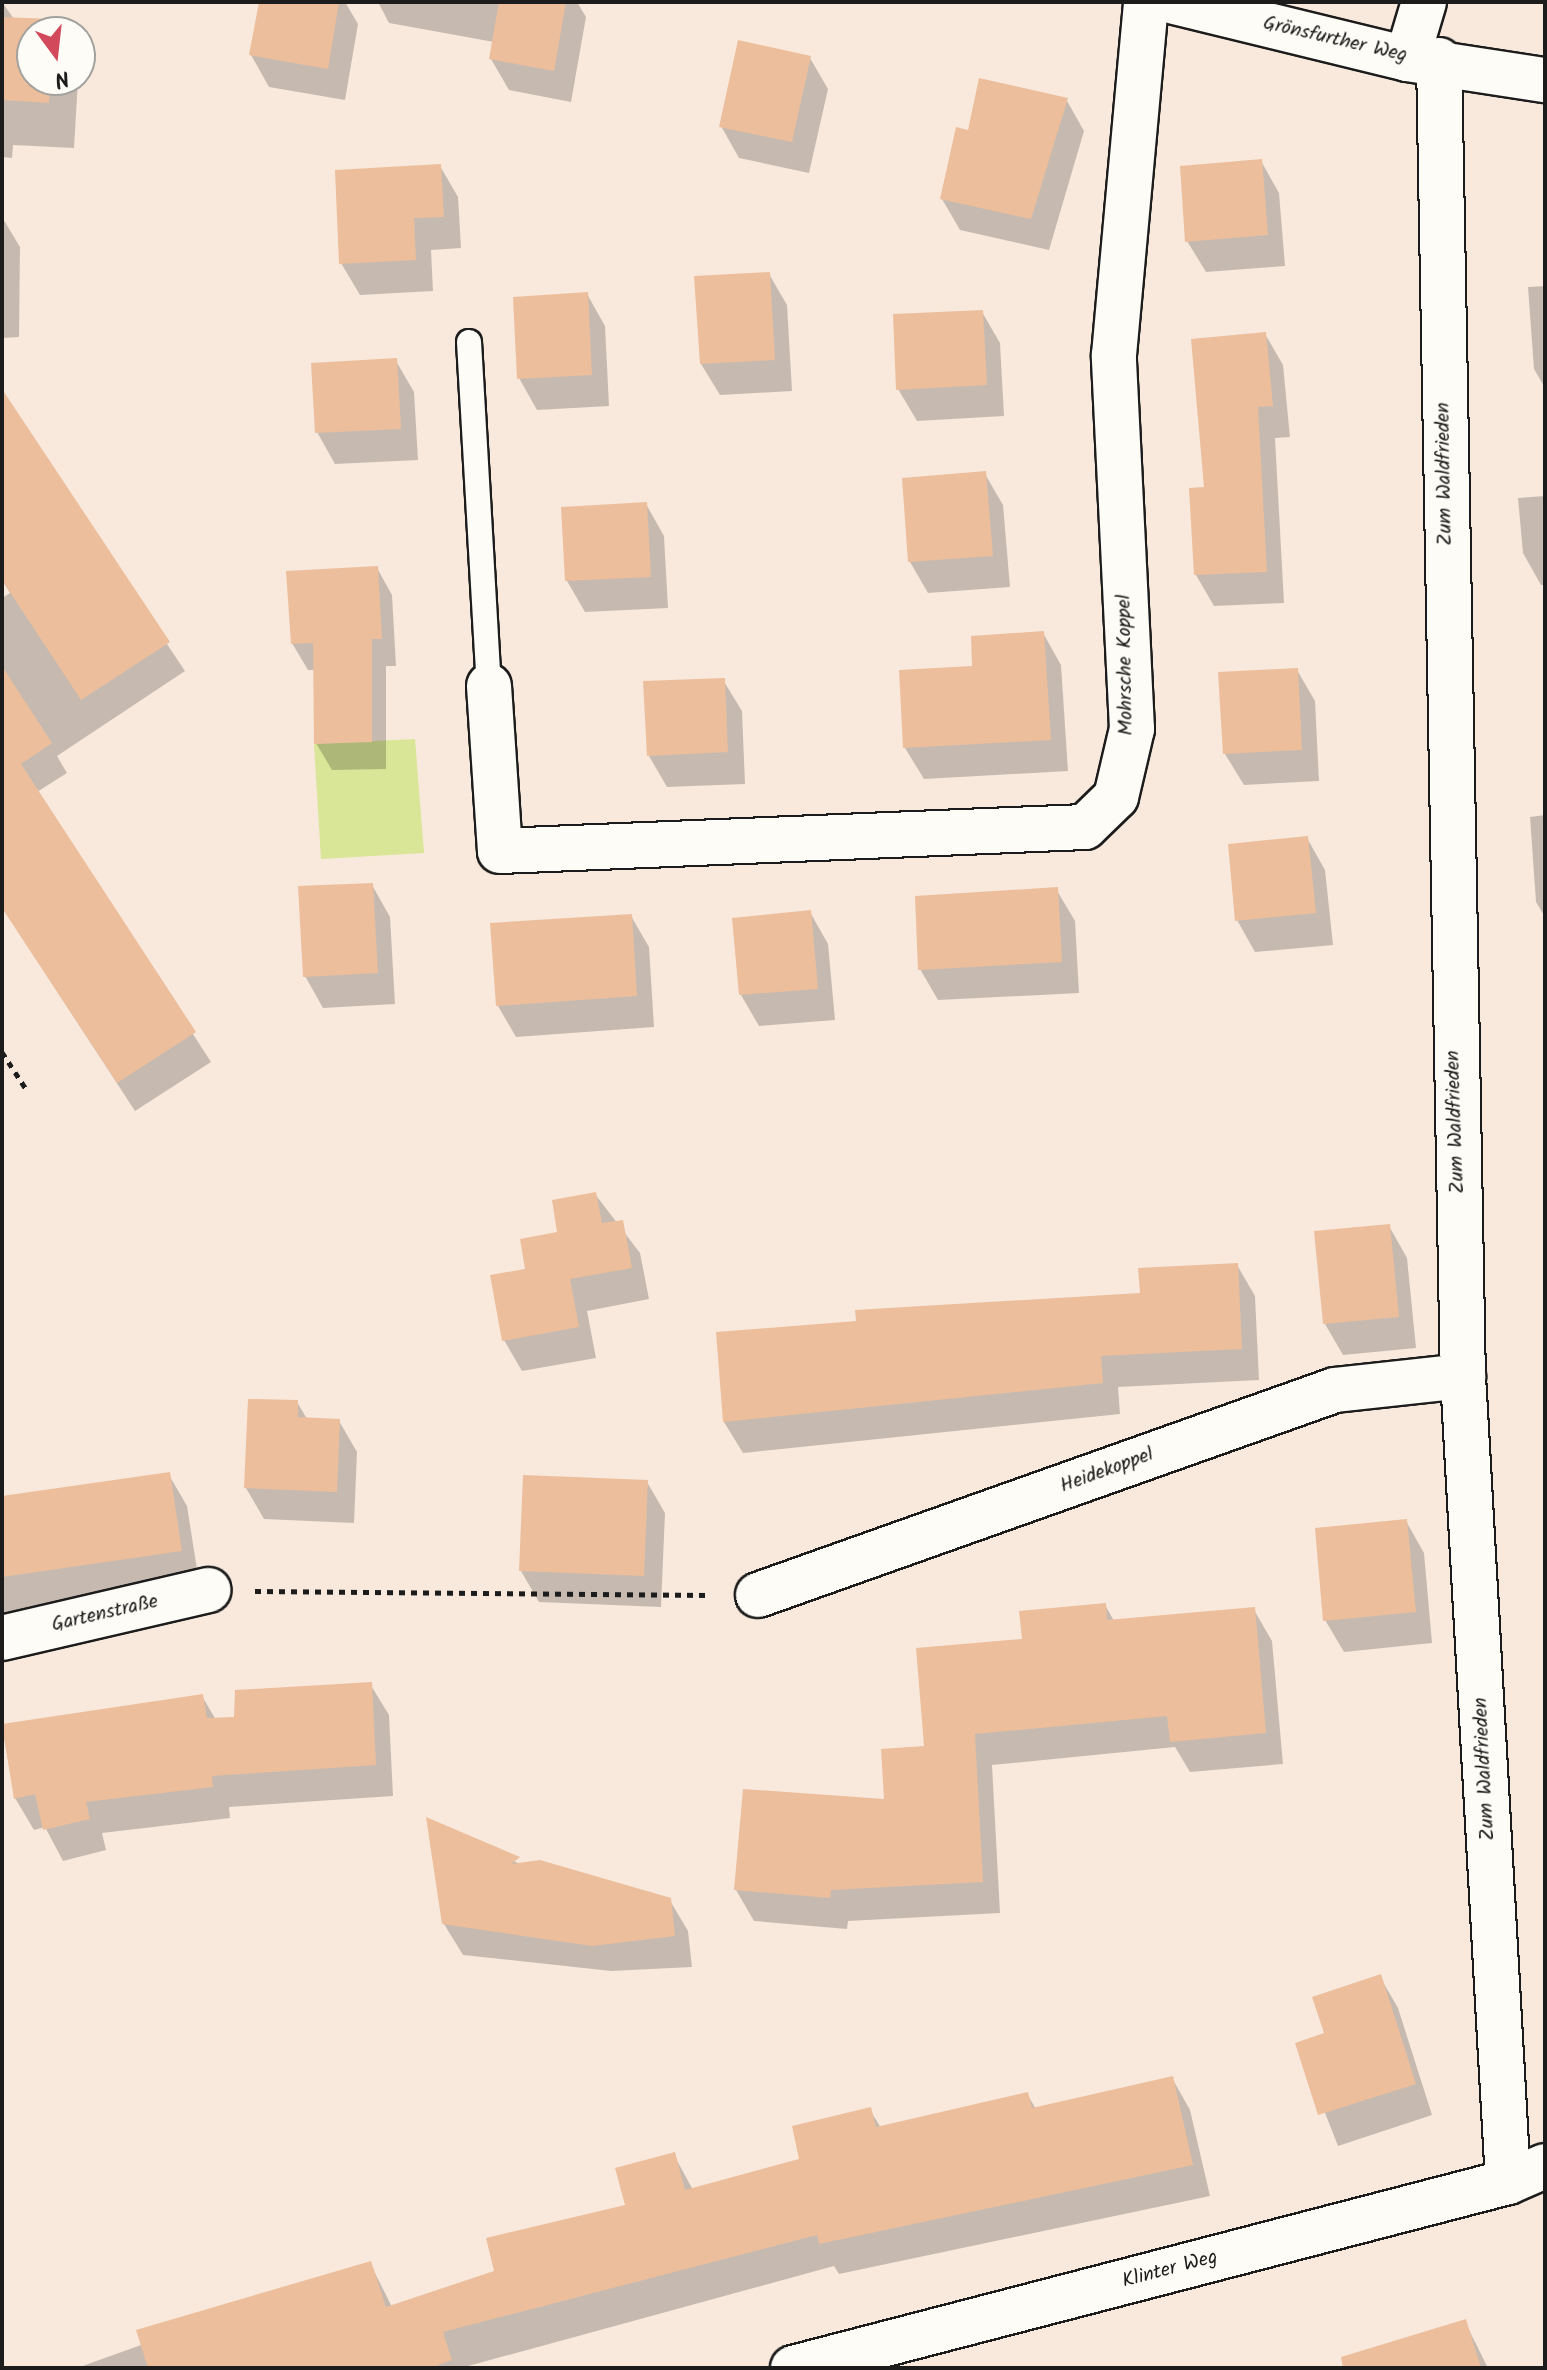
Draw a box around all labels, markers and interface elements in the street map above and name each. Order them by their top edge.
street label: Grönsfurther Weg [1261,12,1409,68]
north arrow [16,16,96,96]
text: N [51,59,73,96]
street label: Zum Waldfrieden [1432,402,1458,546]
street label: Mohrsche Koppel [1113,594,1139,736]
street label: Zum Waldfrieden [1442,1050,1470,1194]
street label: Heidekoppel [1057,1443,1157,1499]
street label: Gartenstraße [49,1590,161,1638]
street label: Zum Waldfrieden [1469,1697,1501,1841]
street label: Klinter Weg [1120,2246,1220,2294]

